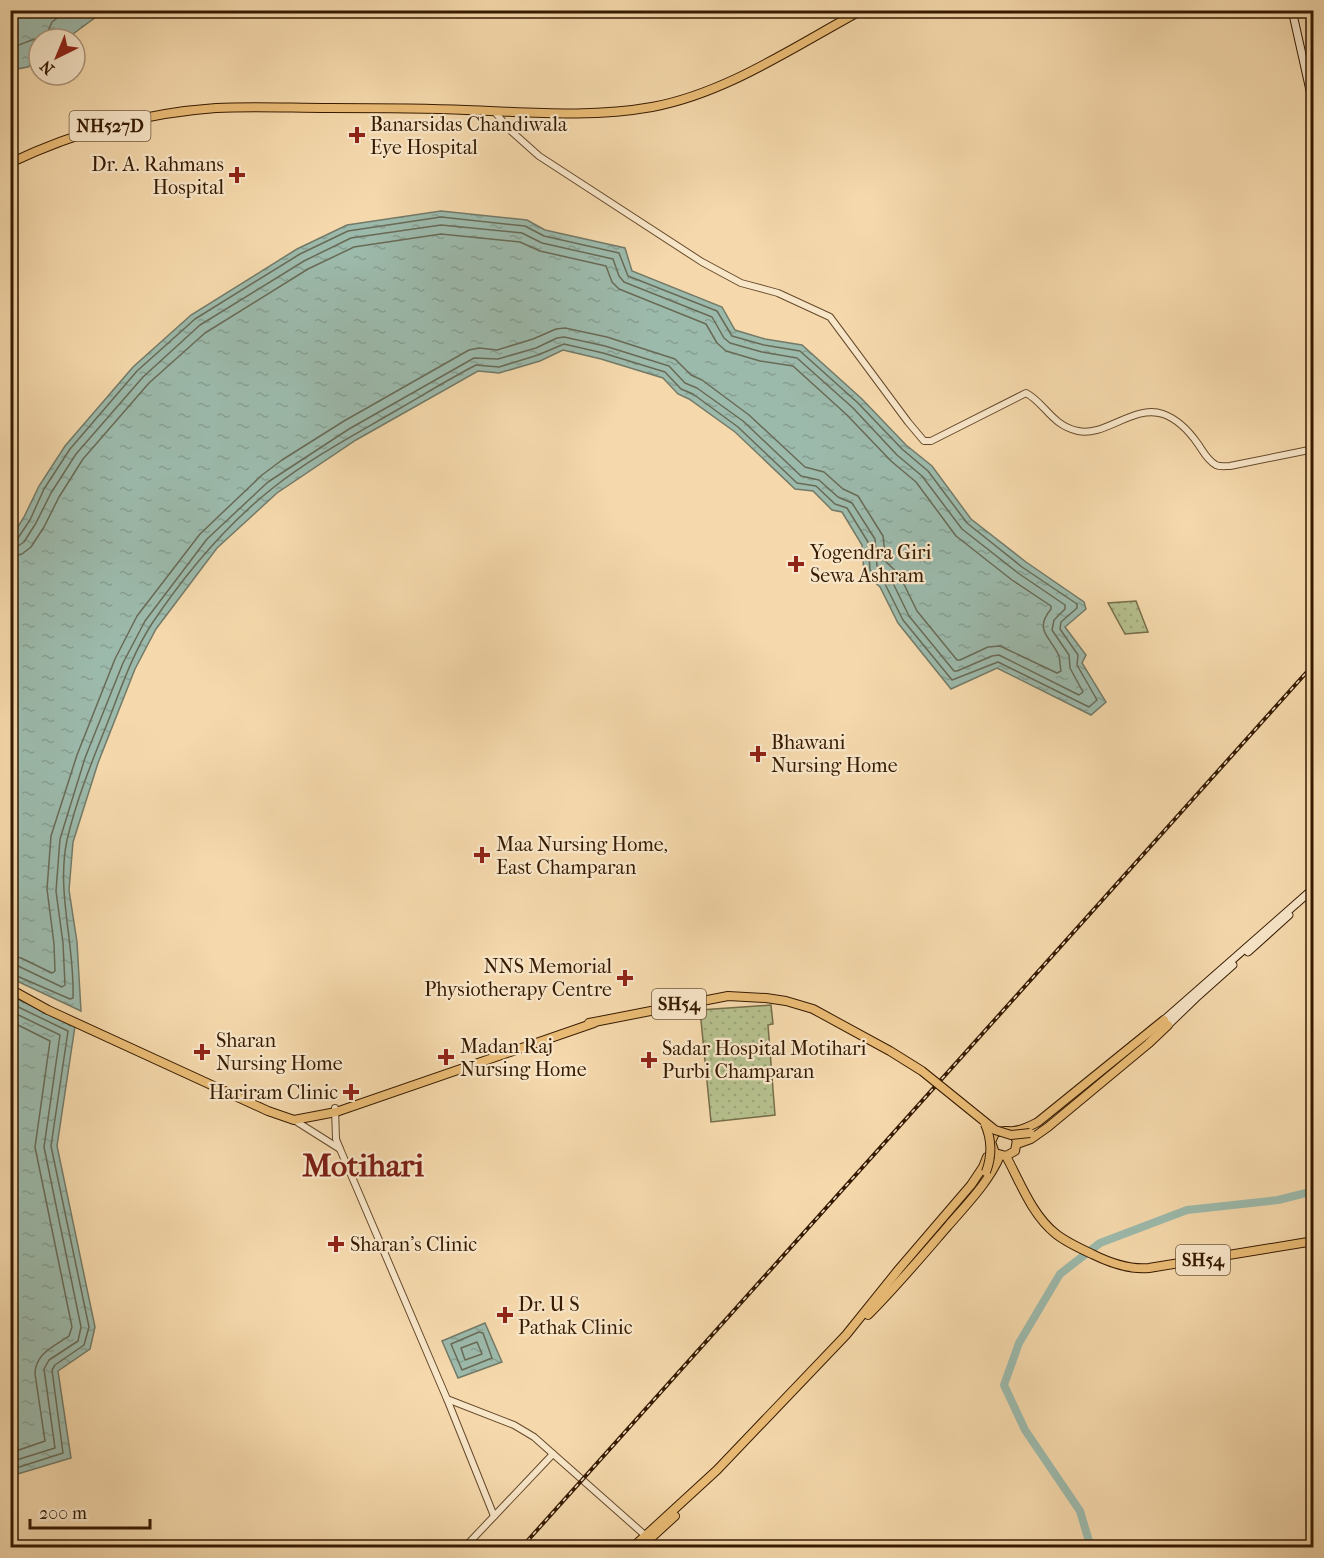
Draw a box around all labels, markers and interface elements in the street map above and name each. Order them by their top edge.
north arrow [27,27,87,87]
text: N [36,56,58,79]
road number: NH527D [70,111,150,141]
place label: Banarsidas Chandiwala Eye Hospital [370,113,568,159]
marker: Banarsidas Chandiwala Eye Hospital [348,126,366,144]
place label: Dr. A. Rahmans Hospital [91,153,224,199]
marker: Dr. A. Rahmans Hospital [228,166,246,184]
place label: Yogendra Giri Sewa Ashram [809,541,932,587]
marker: Yogendra Giri Sewa Ashram [787,555,805,573]
place label: Bhawani Nursing Home [771,731,898,777]
marker: Bhawani Nursing Home [749,745,767,763]
place label: Maa Nursing Home, East Champaran [496,833,668,879]
marker: Maa Nursing Home, East Champaran [473,846,491,864]
place label: NNS Memorial Physiotherapy Centre [424,955,612,1001]
marker: NNS Memorial Physiotherapy Centre [616,969,634,987]
road number: SH54 [652,989,706,1019]
place label: Sharan Nursing Home [216,1029,343,1075]
place label: Madan Raj Nursing Home [460,1035,587,1081]
place label: Sadar Hospital Motihari Purbi Champaran [662,1037,866,1083]
marker: Sharan Nursing Home [193,1043,211,1061]
marker: Madan Raj Nursing Home [437,1048,455,1066]
marker: Sadar Hospital Motihari Purbi Champaran [640,1051,658,1069]
place label: Hariram Clinic [209,1081,338,1104]
marker: Hariram Clinic [342,1083,360,1101]
district label: Motihari [302,1147,424,1184]
place label: Sharan's Clinic [350,1233,477,1256]
marker: Sharan's Clinic [327,1235,345,1253]
road number: SH54 [1176,1245,1230,1275]
place label: Dr. U S Pathak Clinic [518,1293,633,1339]
marker: Dr. U S Pathak Clinic [496,1306,514,1324]
scale bar [30,1492,150,1530]
text: 200 m [39,1503,87,1524]

